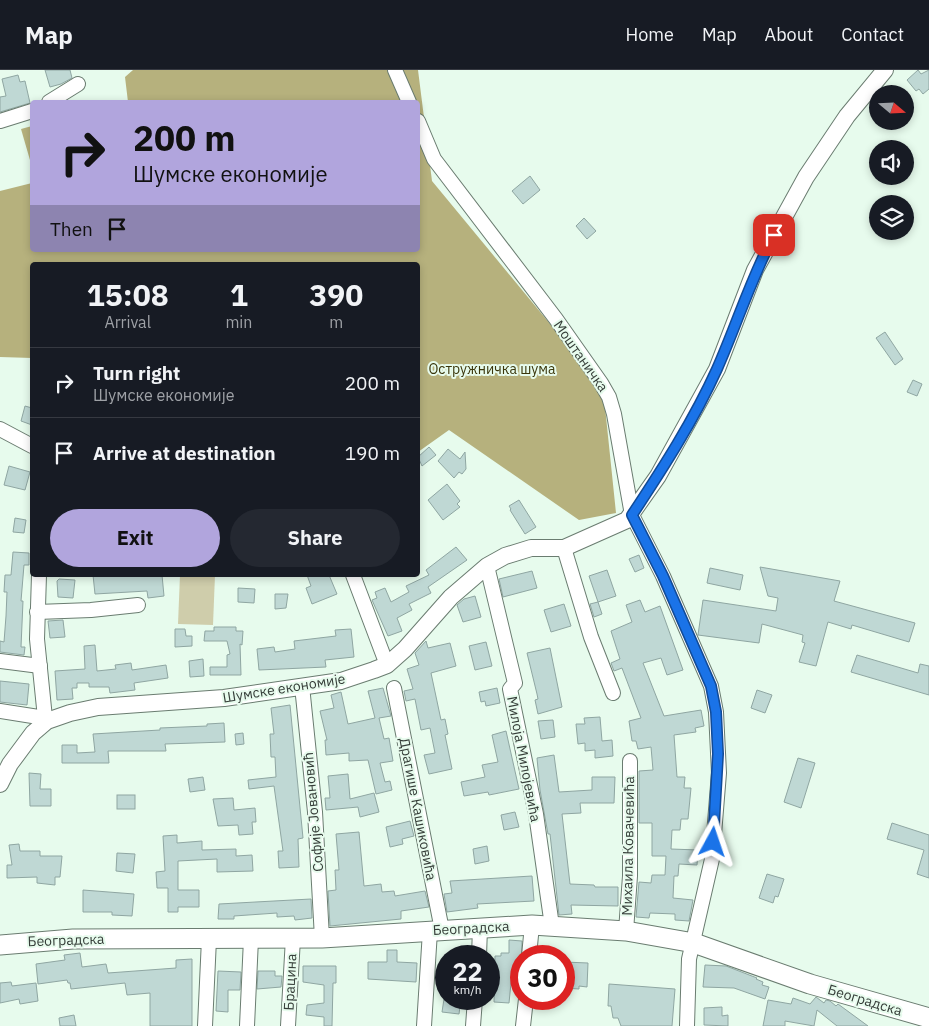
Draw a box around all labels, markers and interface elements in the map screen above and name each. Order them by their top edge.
text: Map [25,19,73,51]
text: Home [626,23,674,46]
text: Map [702,23,737,46]
text: About [765,23,813,46]
text: Contact [841,23,904,46]
north arrow [869,85,914,130]
map controls [869,85,914,240]
text: 200 m [133,115,236,161]
icon: right [50,120,115,185]
button: sound [869,140,914,185]
text: Шумске економије [133,159,328,188]
button: layers [869,195,914,240]
pin [753,214,795,256]
icon: arrive [103,215,131,243]
text: Then [50,217,93,241]
icon: arrive [760,221,788,249]
text: 15:08 [87,275,169,314]
text: 1 [230,275,248,314]
text: 390 [309,275,363,314]
text: Arrival [104,312,151,332]
text: min [225,312,252,332]
text: m [329,312,343,332]
street label: Моштаничка [550,317,613,396]
park label: Остружничка шума [428,360,556,378]
text: Turn right [93,361,180,385]
icon: right [50,369,78,397]
text: 200 m [345,371,400,395]
text: Шумске економије [93,385,235,405]
icon: arrive [50,439,78,467]
text: Arrive at destination [93,441,276,465]
text: 190 m [345,441,400,465]
button: Exit [50,509,220,567]
button: Share [230,509,400,567]
street label: Шумске економије [221,669,347,707]
street label: Милоја Милојевића [503,695,545,824]
street label: Драгише Кашиковића [395,736,441,882]
street label: Софије Јовановић [299,751,327,873]
street label: Михаила Ковачевића [618,776,638,916]
position arrow [686,815,738,867]
street label: Београдска [432,917,510,939]
street label: Београдска [27,930,105,950]
speed limit sign: 30 [510,945,575,1010]
street label: Брацина [280,953,301,1011]
text: 22 [452,955,483,988]
street label: Београдска [826,980,905,1020]
text: km/h [453,982,482,997]

